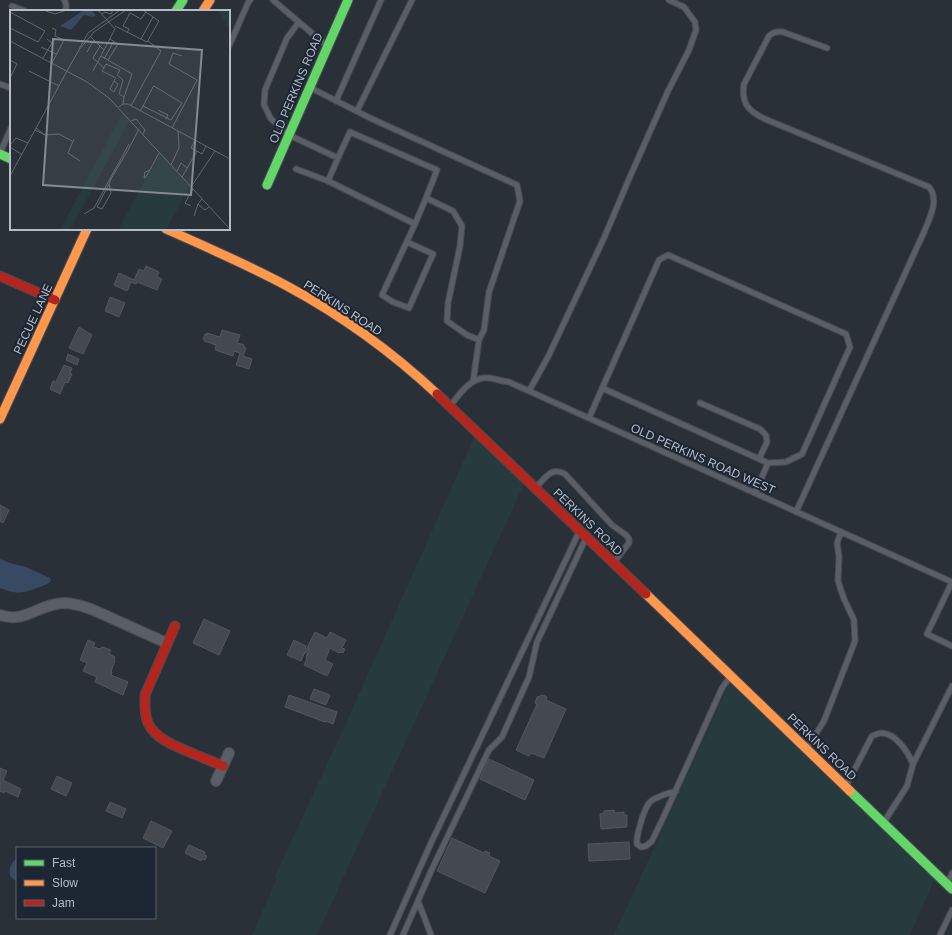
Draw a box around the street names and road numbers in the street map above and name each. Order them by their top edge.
street label: OLD PERKINS ROAD [266,30,326,145]
street label: PERKINS ROAD [301,277,385,339]
street label: PECUE LANE [11,282,55,356]
street label: OLD PERKINS ROAD WEST [629,421,778,498]
street label: PERKINS ROAD [551,485,626,559]
street label: PERKINS ROAD [785,710,860,784]

